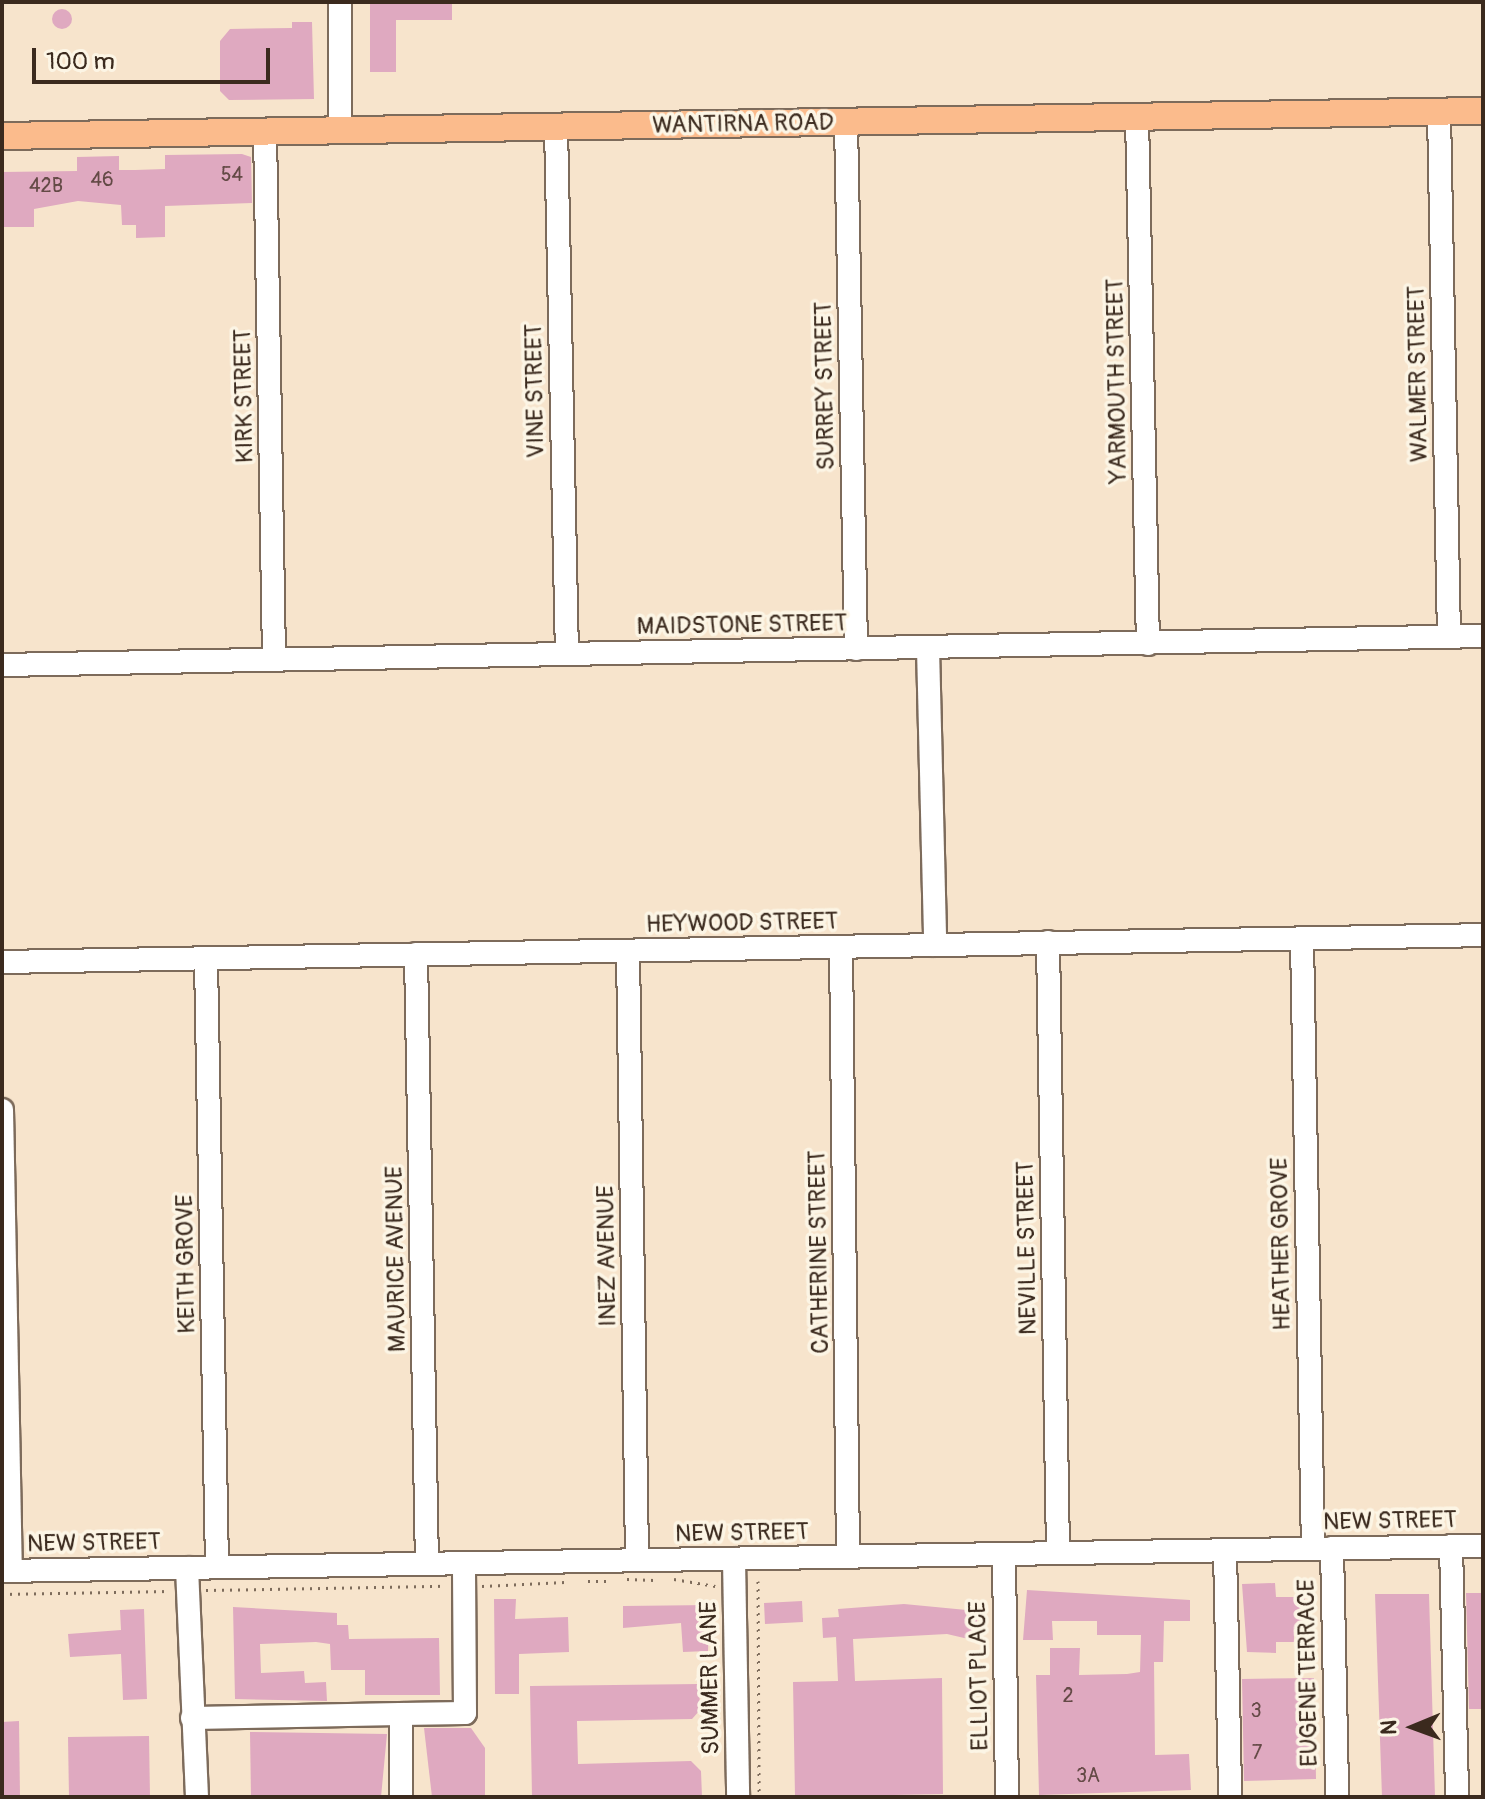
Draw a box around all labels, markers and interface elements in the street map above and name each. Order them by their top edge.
scale bar [36,32,274,82]
text: 100 m [46,47,115,76]
street label: WANTIRNA ROAD [652,108,834,140]
house number: 54 [221,162,243,186]
house number: 46 [90,167,114,191]
house number: 42B [29,173,63,197]
street label: YARMOUTH STREET [1101,278,1133,484]
street label: WALMER STREET [1402,286,1434,462]
street label: SURREY STREET [809,301,841,471]
street label: VINE STREET [519,323,551,459]
street label: KIRK STREET [228,329,260,463]
street label: MAIDSTONE STREET [636,609,848,641]
street label: HEYWOOD STREET [646,907,838,939]
street label: CATHERINE STREET [803,1150,835,1354]
street label: HEATHER GROVE [1265,1157,1297,1331]
street label: NEVILLE STREET [1011,1161,1043,1335]
street label: MAURICE AVENUE [380,1166,412,1352]
street label: INEZ AVENUE [591,1185,623,1327]
street label: KEITH GROVE [170,1194,202,1334]
street label: NEW STREET [1323,1505,1457,1537]
street label: NEW STREET [675,1517,809,1549]
street label: NEW STREET [27,1527,161,1559]
street label: EUGENE TERRACE [1292,1579,1324,1767]
street label: SUMMER LANE [694,1601,726,1755]
street label: ELLIOT PLACE [963,1601,995,1751]
house number: 2 [1062,1683,1074,1707]
north arrow [1373,1687,1453,1767]
house number: 3 [1250,1698,1262,1722]
text: N [1375,1720,1403,1735]
house number: 7 [1252,1740,1262,1764]
house number: 3A [1076,1763,1100,1787]

